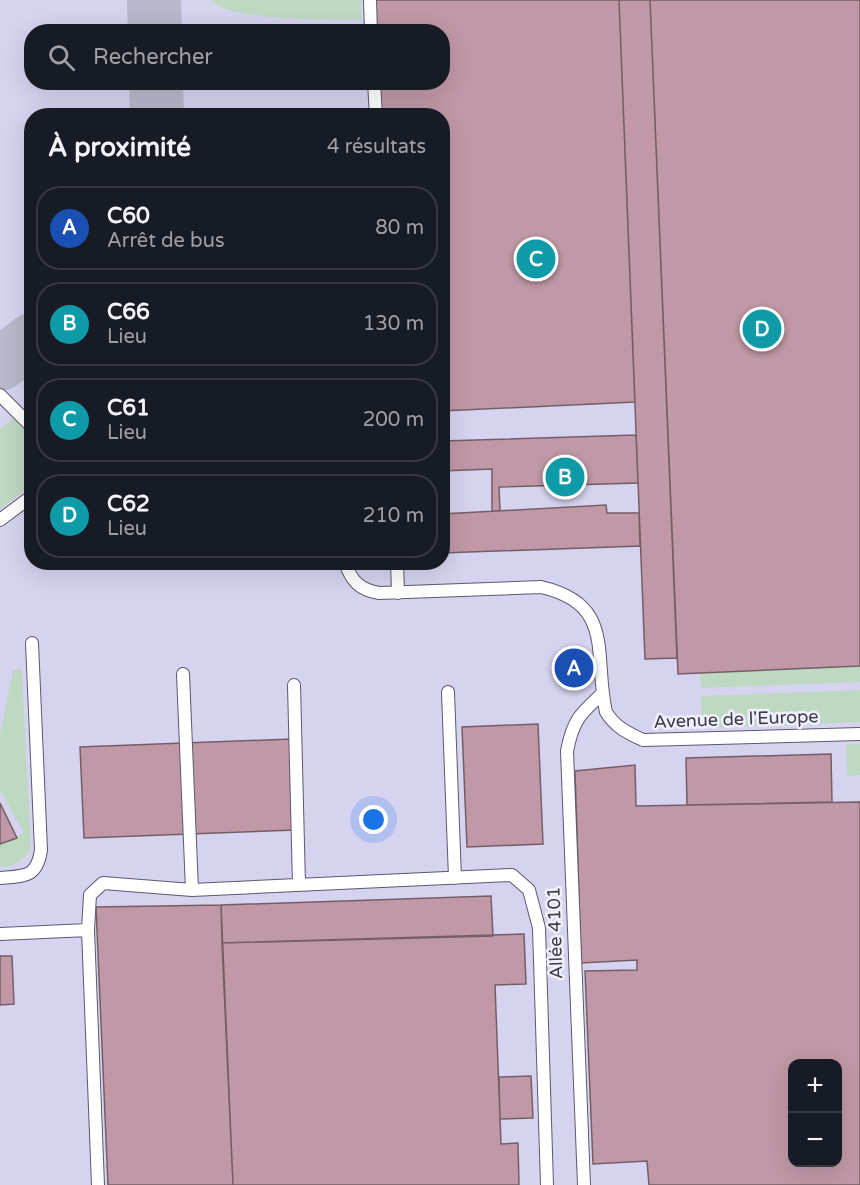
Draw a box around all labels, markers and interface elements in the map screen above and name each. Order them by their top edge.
search box [24,24,450,90]
icon: search [45,41,78,74]
text: Rechercher [93,44,213,70]
text: À proximité [48,132,191,163]
text: 4 résultats [327,135,426,159]
text: C60 [107,203,150,229]
text: A [62,216,77,240]
text: 80 m [375,216,424,240]
text: Arrêt de bus [107,229,225,253]
pin: C [516,236,556,282]
text: C66 [107,299,150,325]
pin: D [742,306,782,352]
text: B [63,312,76,336]
text: 130 m [363,312,424,336]
text: Lieu [107,325,147,349]
text: C61 [107,395,150,421]
text: C [63,408,76,432]
text: 200 m [363,408,424,432]
text: Lieu [107,421,147,445]
pin: B [546,454,584,500]
text: C62 [107,491,150,517]
text: D [62,504,77,528]
text: 210 m [363,504,424,528]
text: Lieu [107,517,147,541]
pin: A [554,646,594,690]
street label: Avenue de l'Europe [653,705,819,733]
your location [359,805,388,834]
street label: Allée 4101 [542,886,568,980]
map controls [788,1059,842,1167]
button: + [788,1059,842,1113]
button: − [788,1113,842,1167]

